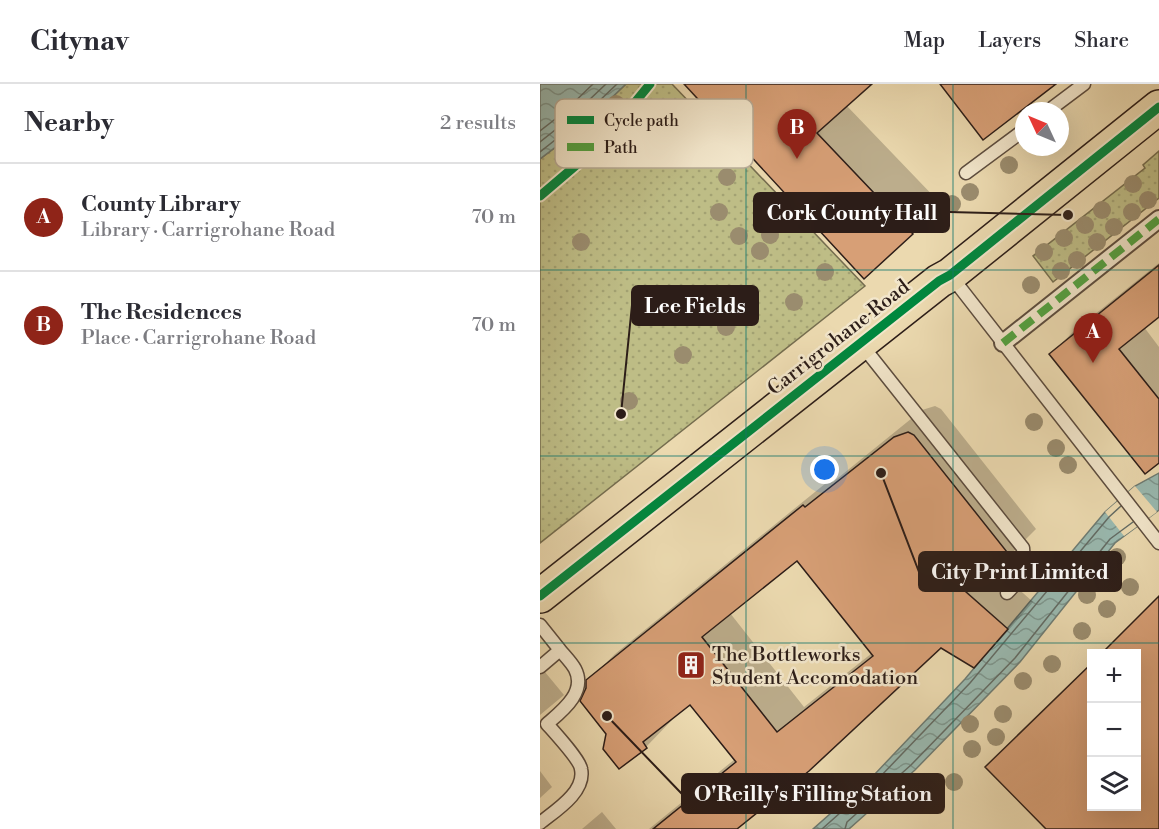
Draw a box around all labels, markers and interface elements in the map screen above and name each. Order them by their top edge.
text: Citynav [30,24,129,59]
text: Map [904,28,945,54]
text: Layers [978,28,1041,54]
text: Share [1074,28,1129,54]
legend [555,99,753,168]
north arrow [1015,102,1069,156]
text: Nearby [24,107,114,139]
pin: B [778,110,816,159]
text: 2 results [440,111,516,136]
text: Cycle path [604,111,679,131]
text: Path [604,138,638,158]
text: County Library [81,191,241,218]
callout: Cork County Hall [754,193,949,232]
text: Cork County Hall [767,201,937,227]
text: A [36,205,51,230]
text: 70 m [472,205,516,230]
text: Library · Carrigrohane Road [81,218,335,243]
street label: Carrigrohane Road [763,275,916,401]
callout: Lee Fields [632,286,758,325]
text: Lee Fields [644,294,746,320]
text: The Residences [81,299,242,326]
text: B [36,313,51,338]
text: 70 m [472,313,516,338]
pin: A [1074,314,1112,363]
text: Place · Carrigrohane Road [81,326,316,351]
your location [810,455,839,484]
callout: City Print Limited [919,552,1121,591]
text: City Print Limited [931,560,1109,586]
place label: The Bottleworks Student Accomodation [712,643,918,691]
building icon: The Bottleworks Student Accomodation [675,649,707,681]
map controls [1087,649,1141,811]
button: + [1087,649,1141,703]
button: − [1087,703,1141,757]
button: layers [1087,757,1141,811]
callout: O'Reilly's Filling Station [682,774,944,813]
text: O'Reilly's Filling Station [694,782,932,808]

